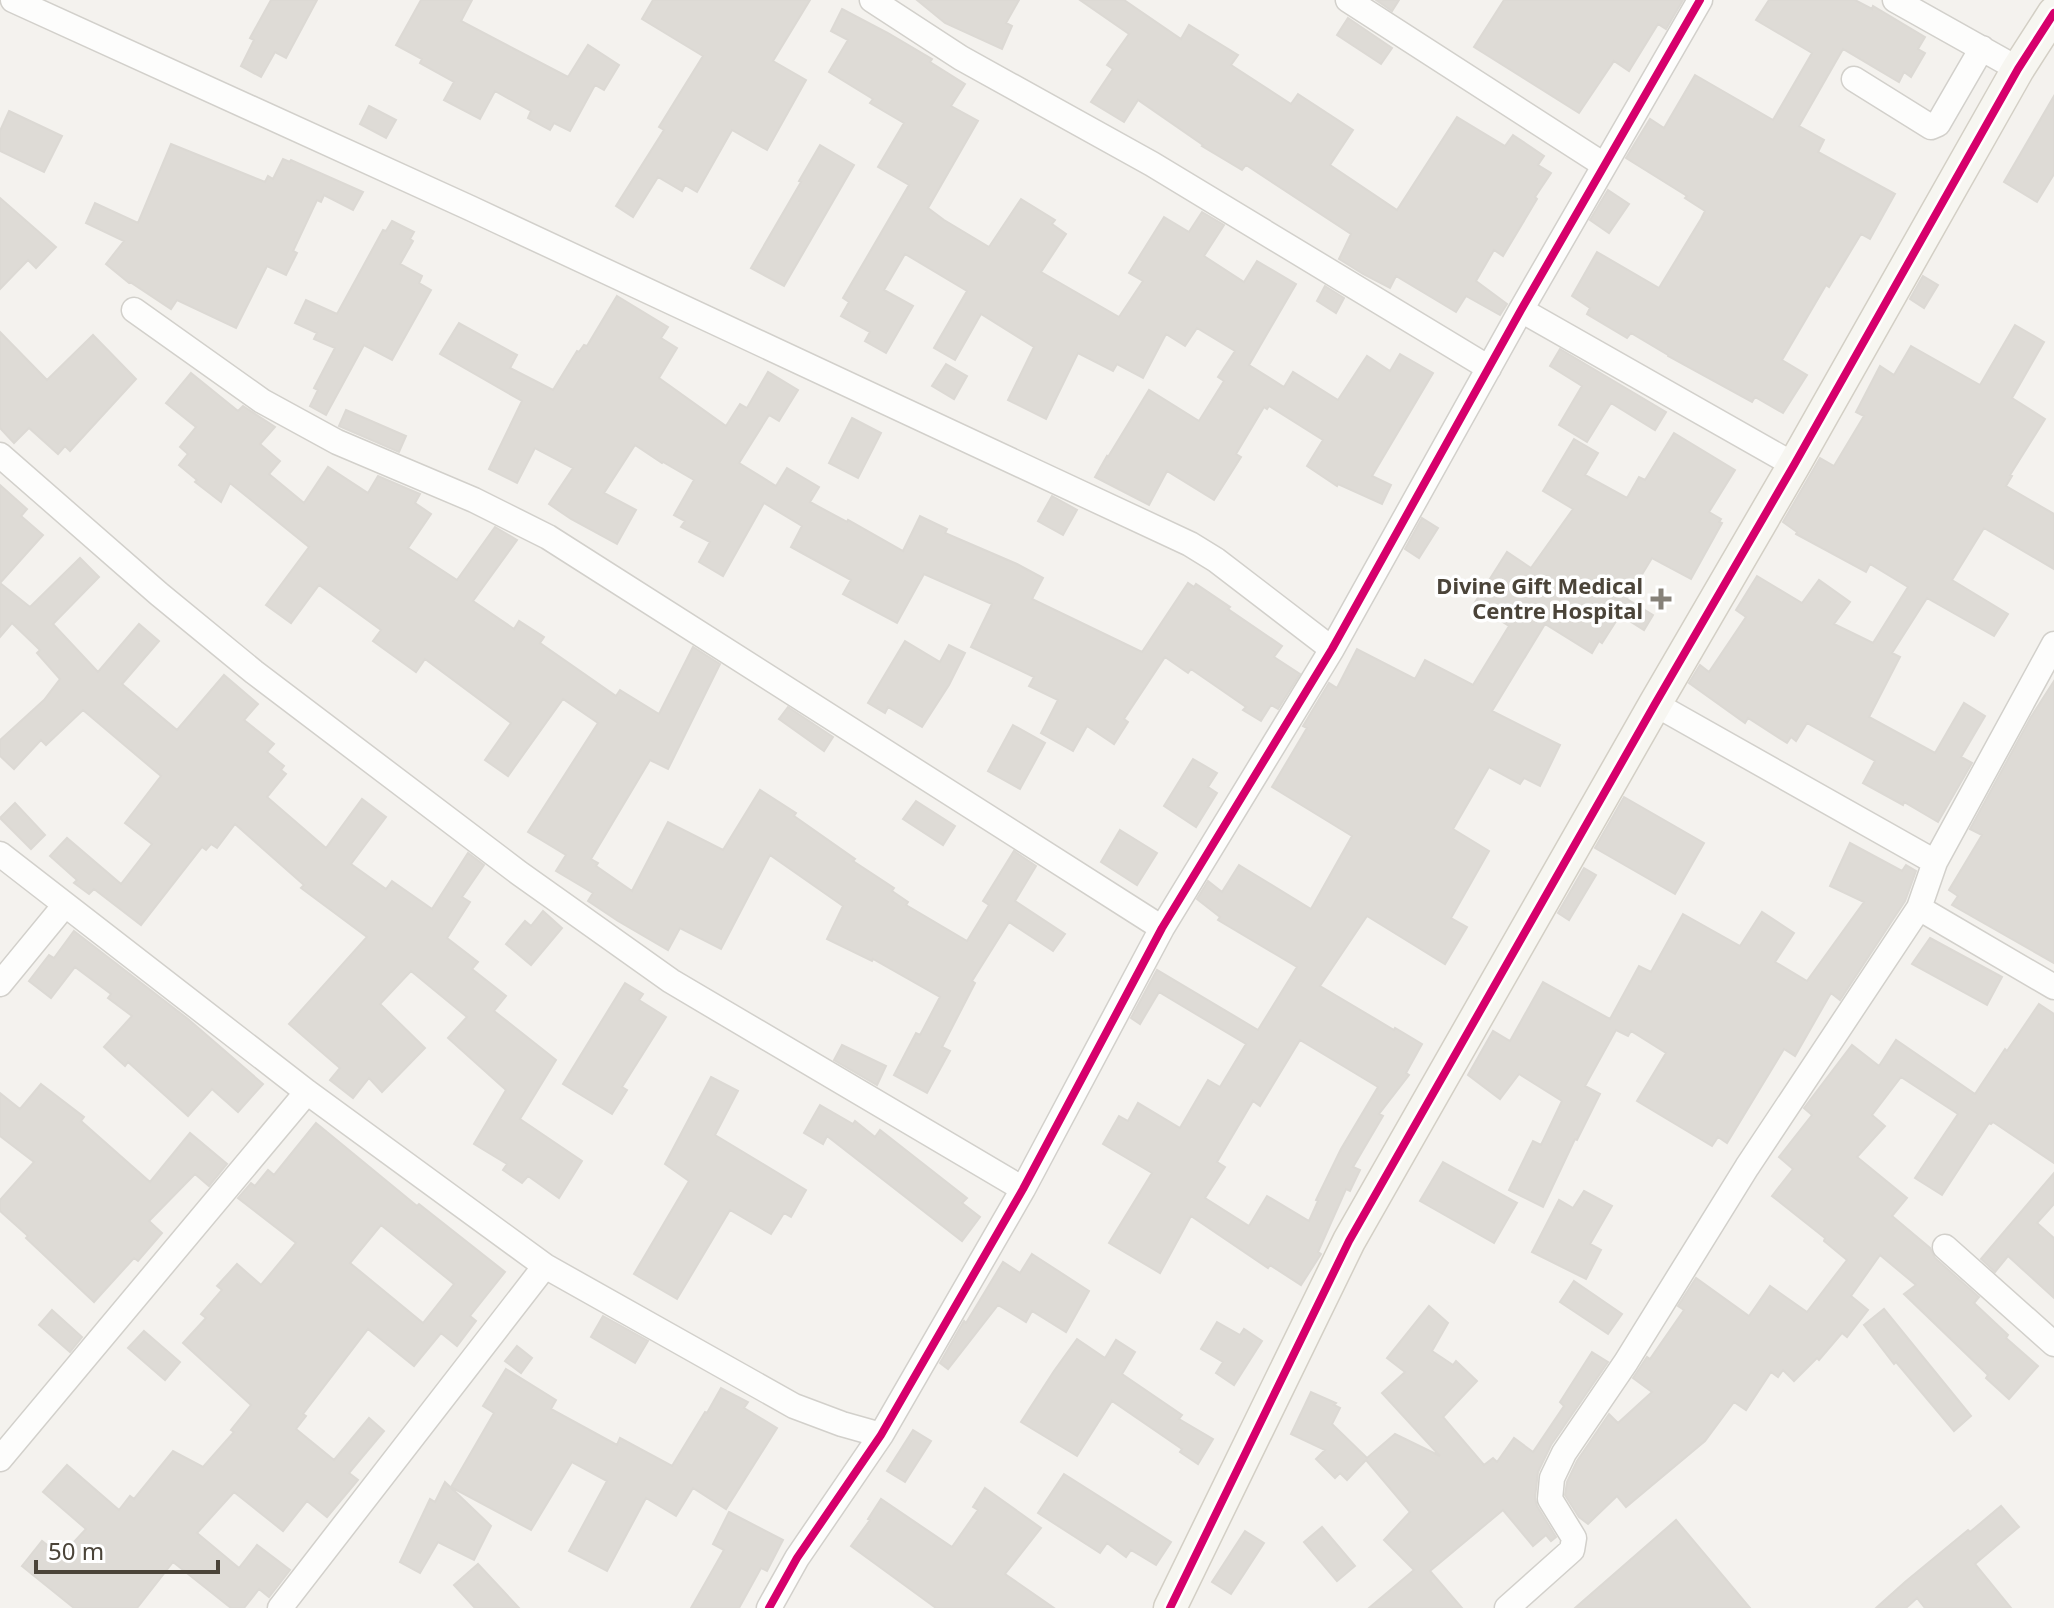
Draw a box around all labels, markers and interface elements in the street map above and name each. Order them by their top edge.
place label: Divine Gift Medical Centre Hospital [1436,570,1643,625]
marker: Divine Gift Medical Centre Hospital [1650,588,1672,610]
scale bar [36,1524,218,1574]
text: 50 m [48,1534,104,1567]

